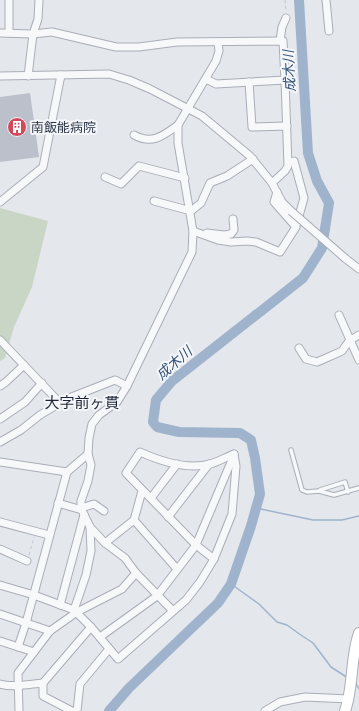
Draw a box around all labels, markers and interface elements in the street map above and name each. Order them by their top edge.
water label: 成木川 [280,48,298,92]
building icon: 南飯能病院 [6,116,28,138]
place label: 南飯能病院 [31,120,96,135]
water label: 成木川 [153,342,197,383]
district label: 大字前ヶ貫 [44,394,120,411]

